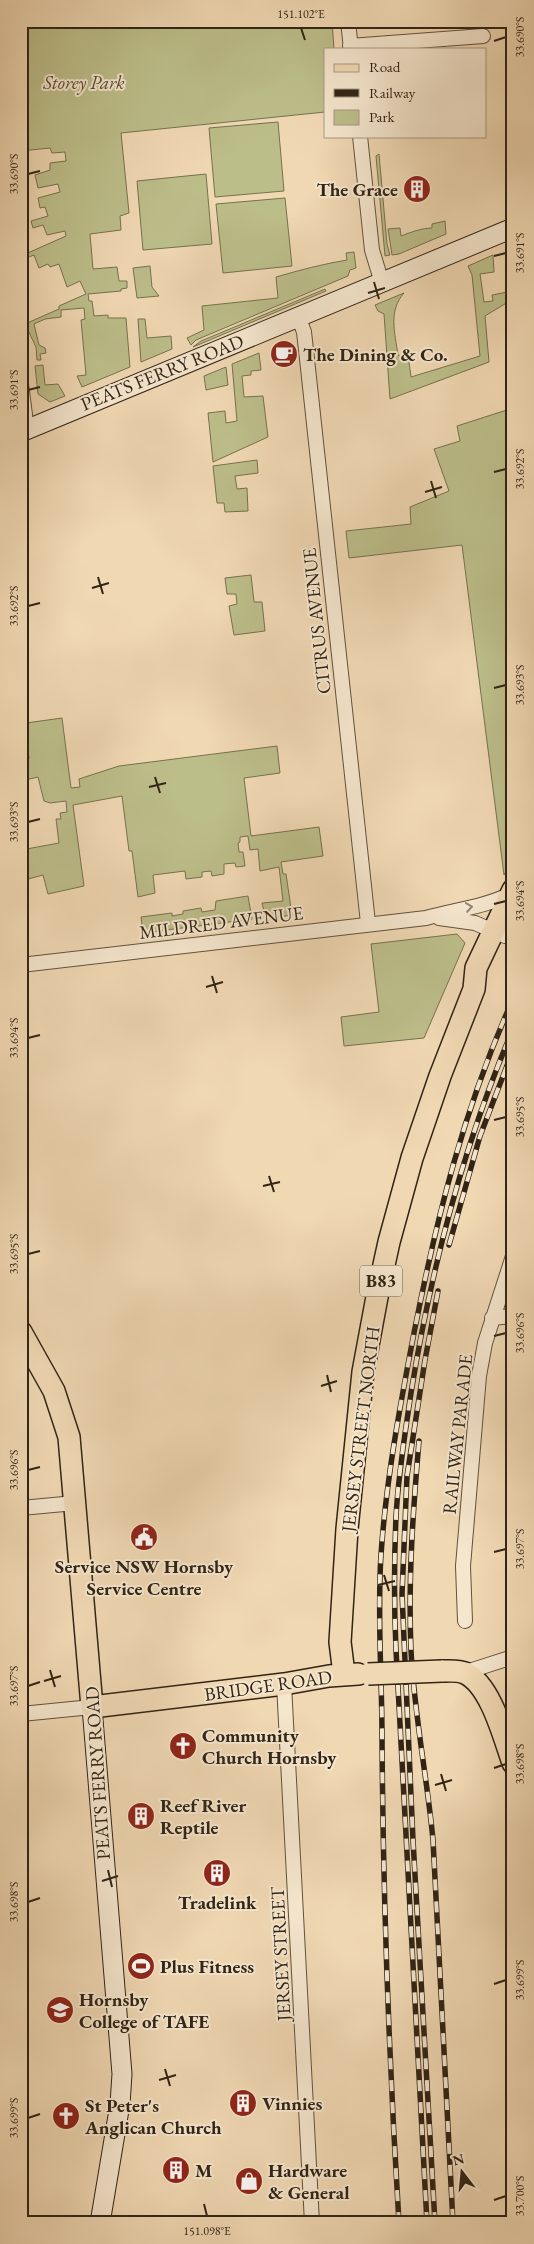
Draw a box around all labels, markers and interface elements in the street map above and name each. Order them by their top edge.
text: 151.102°E [277,6,325,22]
text: 33.690°S [512,16,528,57]
legend [324,48,486,138]
text: Road [369,57,401,76]
park label: Storey Park [42,70,125,95]
text: Railway [369,83,416,102]
text: Park [369,107,396,126]
text: 33.690°S [6,153,22,194]
building icon: The Grace [402,174,432,204]
place label: The Grace [316,177,398,202]
text: 33.691°S [512,232,528,273]
street label: PEATS FERRY ROAD [77,328,247,417]
cafe icon: The Dining & Co. [269,339,299,369]
place label: The Dining & Co. [303,342,448,367]
text: 33.691°S [6,369,22,410]
text: 33.692°S [512,448,528,489]
street label: CITRUS AVENUE [296,546,337,695]
text: 33.692°S [6,585,22,626]
text: 33.693°S [512,664,528,705]
text: 33.693°S [6,801,22,842]
text: 33.694°S [512,880,528,921]
street label: MILDRED AVENUE [138,900,305,945]
one-way arrow [465,902,473,913]
text: 33.694°S [6,1017,22,1058]
text: 33.695°S [512,1096,528,1137]
text: 33.695°S [6,1233,22,1274]
road number: B83 [360,1266,402,1296]
text: 33.696°S [512,1312,528,1353]
street label: JERSEY STREET NORTH [335,1325,386,1536]
street label: RAILWAY PARADE [437,1352,478,1515]
text: 33.696°S [6,1449,22,1490]
public building icon: Service NSW Hornsby Service Centre [129,1522,159,1552]
text: 33.697°S [512,1528,528,1569]
place label: Service NSW Hornsby Service Centre [55,1554,234,1601]
street label: BRIDGE ROAD [203,1664,334,1707]
text: 33.697°S [6,1665,22,1706]
street label: PEATS FERRY ROAD [79,1685,116,1860]
place label: Community Church Hornsby [202,1723,337,1770]
church icon: Community Church Hornsby [168,1731,198,1761]
text: 33.698°S [512,1743,528,1784]
place label: Reef River Reptile [160,1793,246,1840]
building icon: Reef River Reptile [126,1801,156,1831]
building icon: Tradelink [202,1858,232,1888]
text: 33.698°S [6,1881,22,1922]
street label: JERSEY STREET [264,1886,297,2024]
place label: Tradelink [178,1890,257,1915]
sports icon: Plus Fitness [126,1951,156,1981]
place label: Plus Fitness [160,1954,254,1979]
text: 33.699°S [512,1959,528,2000]
place label: Hornsby College of TAFE [79,1987,209,2034]
school or university icon: Hornsby College of TAFE [45,1995,75,2025]
building icon: Vinnies [228,2088,258,2118]
place label: Vinnies [262,2091,323,2116]
place label: St Peter's Anglican Church [84,2093,222,2140]
text: 33.699°S [6,2097,22,2138]
church icon: St Peter's Anglican Church [51,2101,81,2131]
north arrow [436,2146,486,2196]
text: N [450,2149,467,2170]
building icon: M [161,2155,191,2185]
place label: M [195,2158,212,2183]
place label: Hardware & General [268,2158,350,2205]
shop icon: Hardware & General [234,2166,264,2196]
text: 33.700°S [512,2175,528,2216]
text: 151.098°E [183,2223,231,2239]

